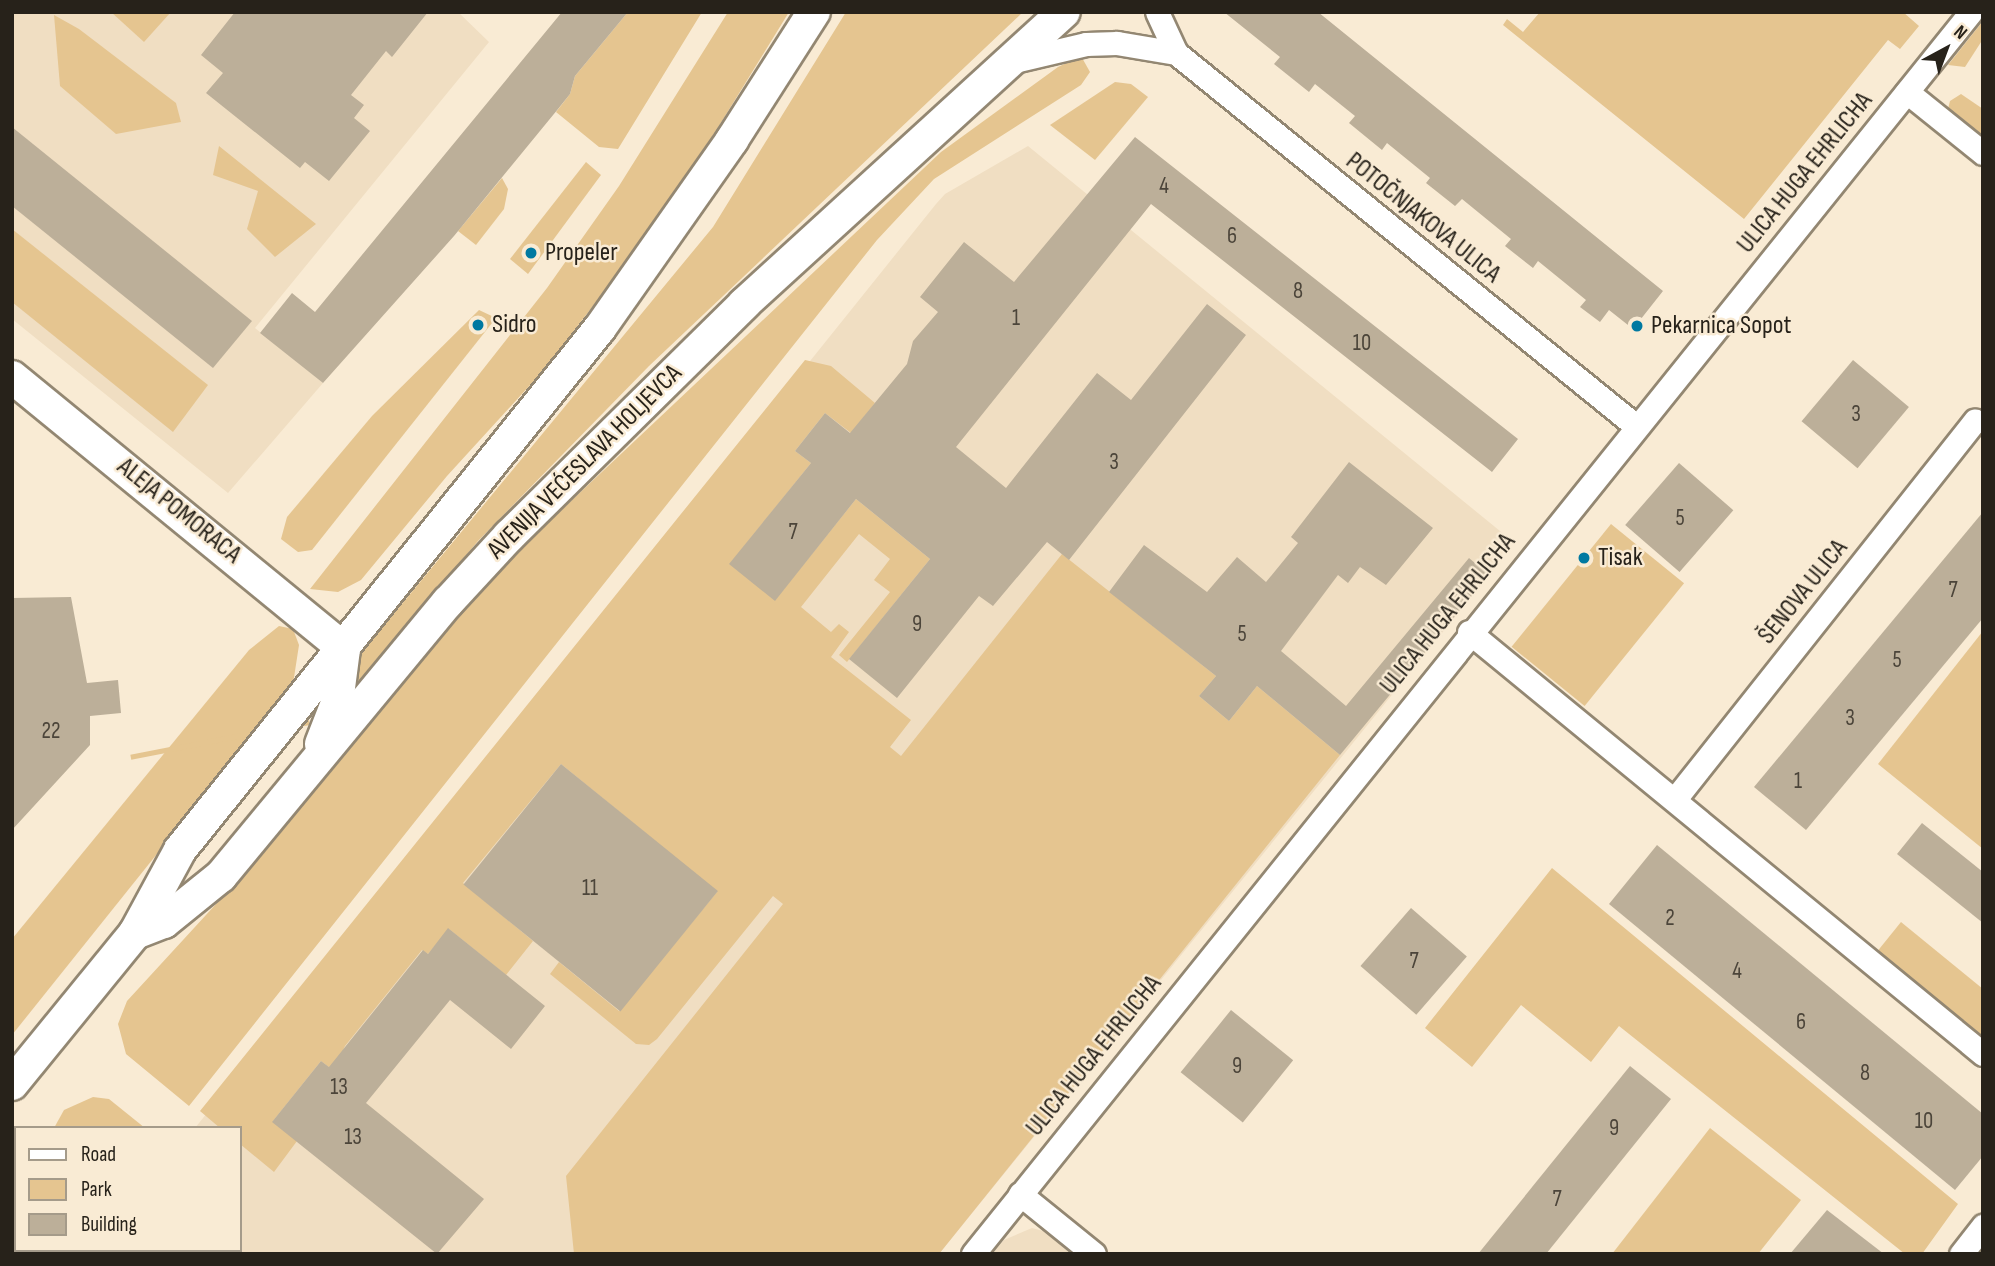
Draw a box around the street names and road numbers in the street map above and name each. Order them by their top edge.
street label: ULICA HUGA EHRLICHA [1731,86,1879,260]
street label: POTOČNJAKOVA ULICA [1339,146,1507,290]
street label: AVENIJA VEĆESLAVA HOLJEVCA [481,358,689,566]
street label: ALEJA POMORACA [111,451,247,571]
street label: ULICA HUGA EHRLICHA [1374,527,1522,701]
street label: ŠENOVA ULICA [1751,533,1855,651]
street label: ULICA HUGA EHRLICHA [1020,969,1168,1143]

